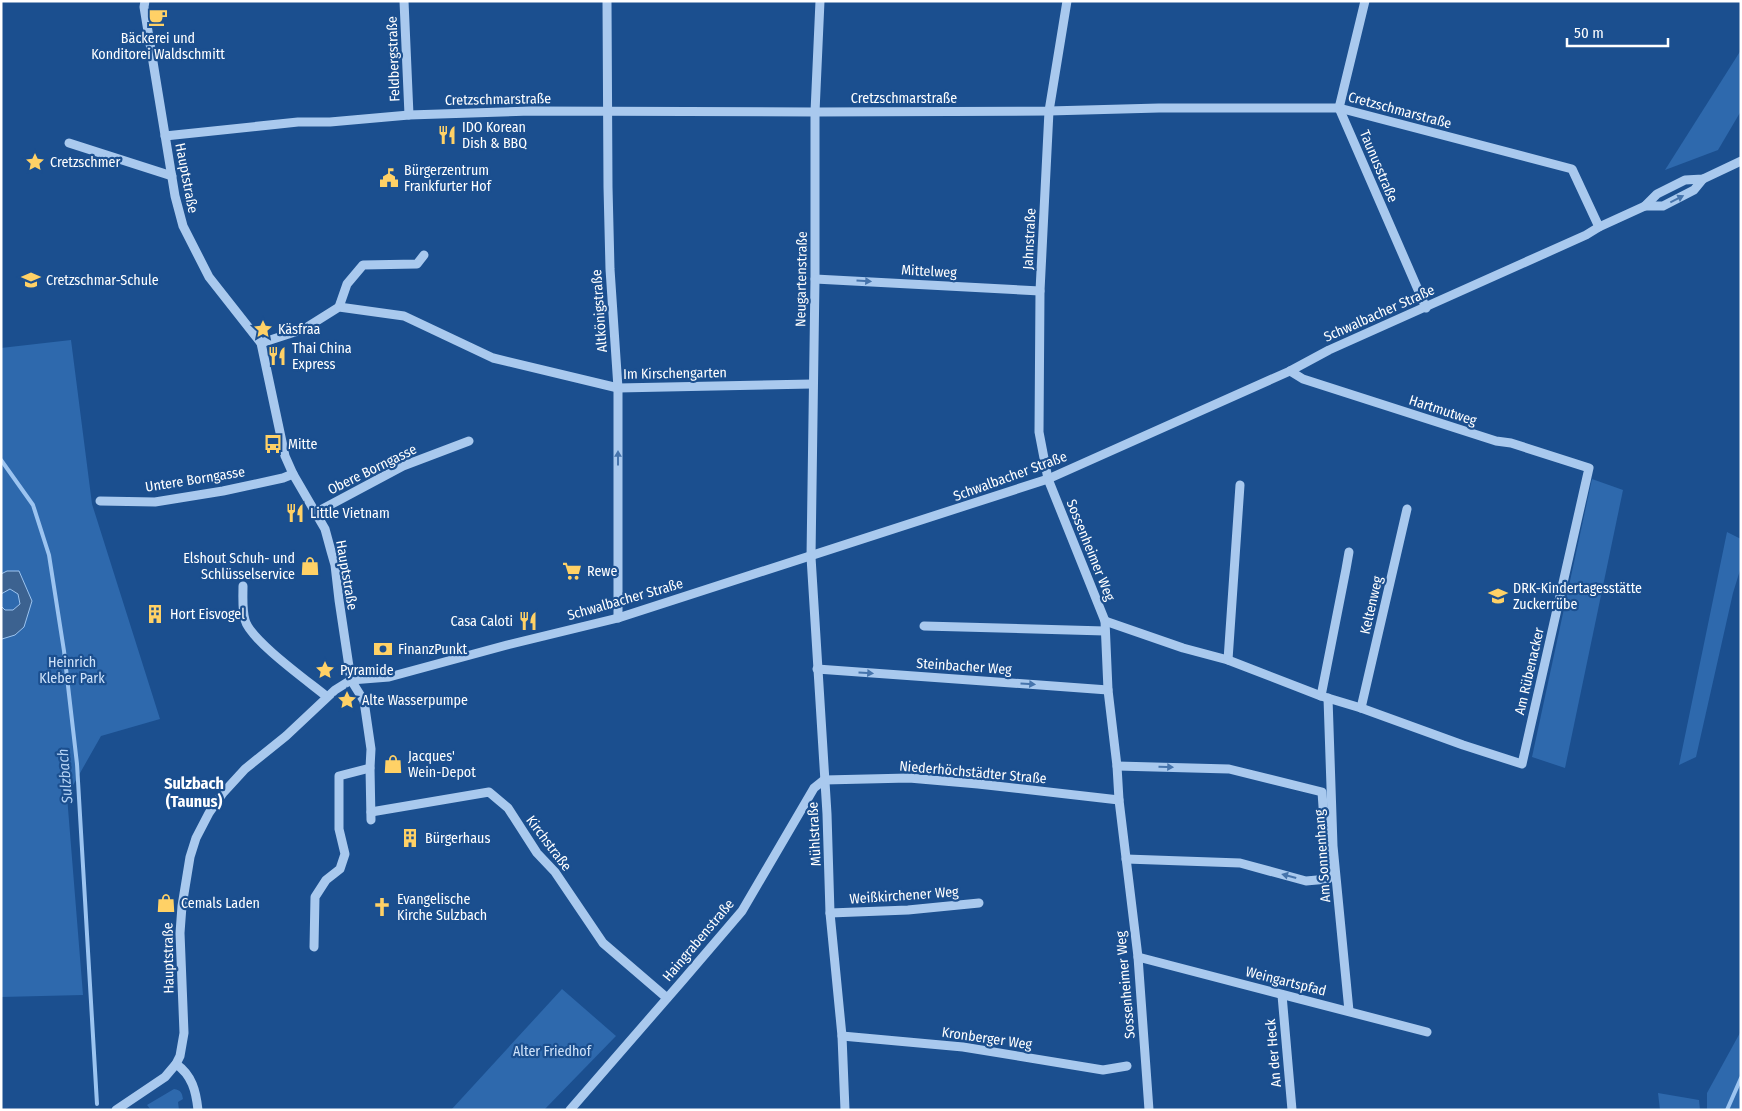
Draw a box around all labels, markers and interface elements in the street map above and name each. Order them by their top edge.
cafe icon: Bäckerei und Konditorei Waldschmitt [147,6,169,28]
scale bar [1567,15,1668,47]
street label: Feldbergstraße [384,16,403,102]
text: 50 m [1574,24,1604,42]
place label: Bäckerei und Konditorei Waldschmitt [91,30,225,63]
street label: Cretzschmarstraße [1346,89,1453,132]
street label: Cretzschmarstraße [445,90,551,109]
street label: Cretzschmarstraße [851,90,957,107]
place label: IDO Korean Dish & BBQ [462,119,527,152]
restaurant icon: IDO Korean Dish & BBQ [436,124,458,146]
street label: Taunusstraße [1356,128,1401,205]
street label: Hauptstraße [171,142,202,215]
place icon: Cretzschmer [24,151,46,173]
place label: Cretzschmer [50,154,120,171]
place label: Bürgerzentrum Frankfurter Hof [404,162,493,195]
public building icon: Bürgerzentrum Frankfurter Hof [378,167,400,189]
one-way arrow [1670,194,1684,202]
street label: Jahnstraße [1019,208,1040,270]
street label: Neugartenstraße [792,231,811,327]
street label: Mittelweg [901,262,958,281]
school or university icon: Cretzschmar-Schule [20,269,42,291]
street label: Altkönigstraße [588,269,611,353]
place label: Cretzschmar-Schule [46,272,159,289]
one-way arrow [856,278,872,286]
street label: Schwalbacher Straße [1321,281,1437,346]
place icon: Käsfraa [252,318,274,340]
place label: Käsfraa [278,321,321,338]
place label: Thai China Express [292,340,352,373]
restaurant icon: Thai China Express [266,345,288,367]
street label: Im Kirschengarten [623,364,727,383]
street label: Hartmutweg [1407,392,1479,430]
bus stop icon: Mitte [262,433,284,455]
place label: Mitte [288,436,317,453]
street label: Obere Borngasse [325,441,420,498]
street label: Schwalbacher Straße [951,448,1069,505]
one-way arrow [614,449,622,465]
street label: Untere Borngasse [144,463,246,496]
street label: Sossenheimer Weg [1062,497,1119,604]
restaurant icon: Little Vietnam [284,502,306,524]
place label: Little Vietnam [310,505,390,522]
street label: Hauptstraße [332,539,361,612]
place label: Elshout Schuh- und Schlüsselservice [183,550,295,583]
shop icon: Elshout Schuh- und Schlüsselservice [299,555,321,577]
supermarket icon: Rewe [561,560,583,582]
place label: Rewe [587,563,618,580]
street label: Keltenweg [1357,574,1387,636]
street label: Schwalbacher Straße [565,575,685,624]
place label: DRK-Kindertagesstätte Zuckerrübe [1513,580,1642,613]
school or university icon: DRK-Kindertagesstätte Zuckerrübe [1487,585,1509,607]
building icon: Hort Eisvogel [144,603,166,625]
place label: Hort Eisvogel [170,606,245,623]
restaurant icon: Casa Caloti [517,610,539,632]
place label: Casa Caloti [450,613,513,630]
street label: Am Rübenacker [1511,626,1548,716]
bank icon: FinanzPunkt [372,638,394,660]
place label: FinanzPunkt [398,641,468,658]
park label: Heinrich Kleber Park [39,654,105,687]
street label: Steinbacher Weg [916,655,1013,678]
place icon: Pyramide [314,659,336,681]
place label: Pyramide [340,662,394,679]
one-way arrow [858,669,874,677]
one-way arrow [1020,681,1036,689]
place icon: Alte Wasserpumpe [336,689,358,711]
place label: Alte Wasserpumpe [362,692,468,709]
water label: Sulzbach [54,748,76,805]
place label: Jacques' Wein-Depot [408,748,476,781]
shop icon: Jacques' Wein-Depot [382,753,404,775]
street label: Niederhöchstädter Straße [899,758,1047,787]
one-way arrow [1158,764,1174,772]
district label: Sulzbach (Taunus) [164,774,224,811]
street label: Mühlstraße [804,801,825,867]
street label: Am Sonnenhang [1311,809,1334,903]
street label: Kirchstraße [522,812,575,874]
building icon: Bürgerhaus [399,827,421,849]
place label: Bürgerhaus [425,830,490,847]
one-way arrow [1282,872,1297,880]
street label: Weißkirchener Weg [849,883,960,908]
place label: Evangelische Kirche Sulzbach [397,891,487,924]
shop icon: Cemals Laden [155,892,177,914]
place label: Cemals Laden [181,895,260,912]
church icon: Evangelische Kirche Sulzbach [371,896,393,918]
street label: Haingrabenstraße [659,896,738,985]
street label: Hauptstraße [159,922,178,994]
street label: Sossenheimer Weg [1112,930,1139,1039]
street label: Weingartspfad [1244,963,1328,1000]
street label: An der Heck [1262,1018,1285,1088]
street label: Kronberger Weg [941,1024,1034,1053]
park label: Alter Friedhof [513,1043,593,1060]

